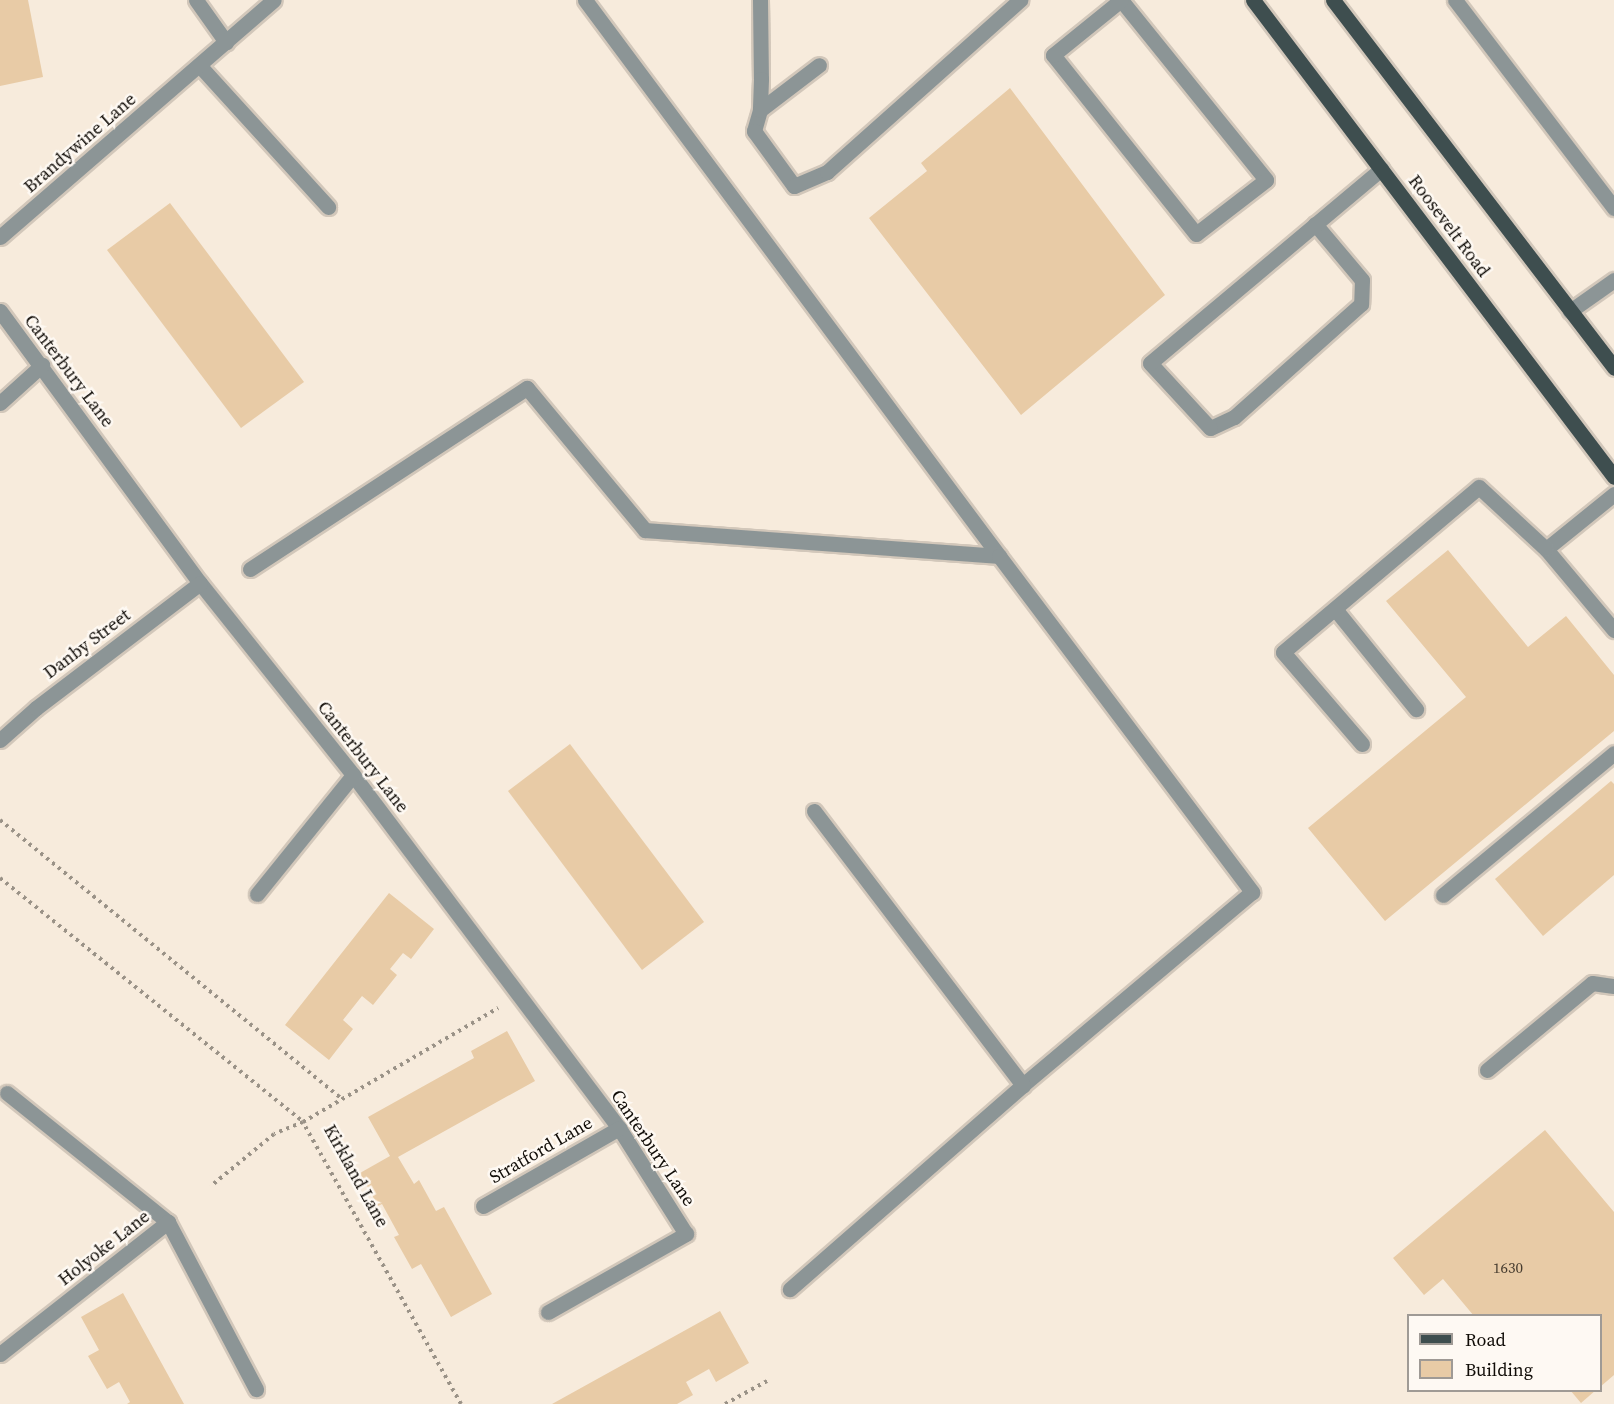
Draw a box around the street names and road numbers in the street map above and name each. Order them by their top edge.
street label: Brandywine Lane [20,88,140,198]
street label: Roosevelt Road [1404,171,1494,281]
street label: Canterbury Lane [20,310,118,432]
street label: Danby Street [39,604,135,684]
street label: Canterbury Lane [313,697,413,817]
street label: Canterbury Lane [606,1086,700,1210]
street label: Stratford Lane [486,1112,596,1188]
street label: Kirkland Lane [319,1121,393,1231]
street label: Holyoke Lane [54,1206,154,1290]

